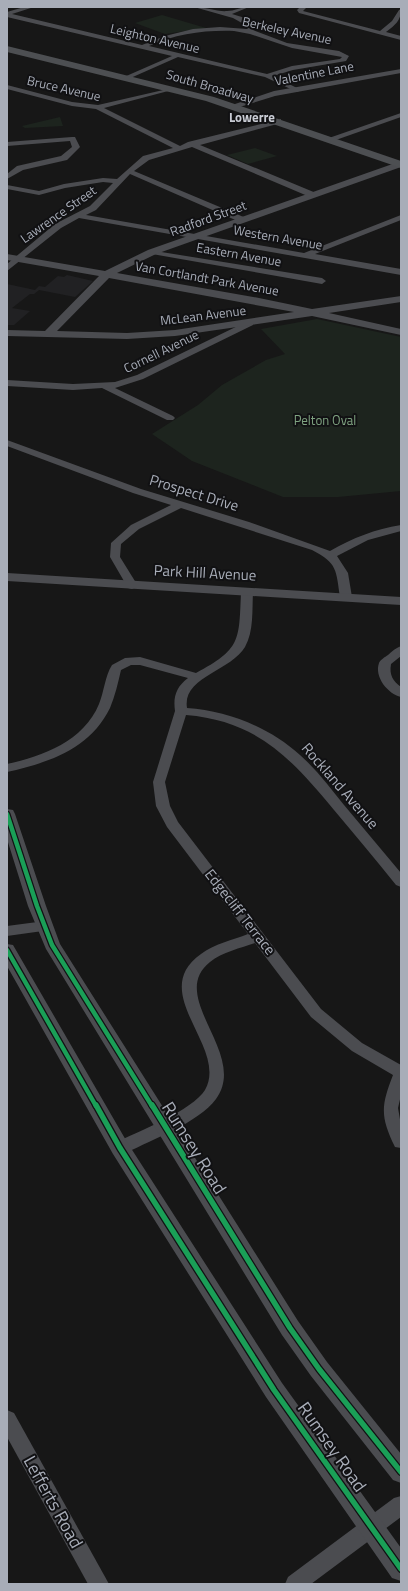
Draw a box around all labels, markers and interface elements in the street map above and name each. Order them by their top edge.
street label: Berkeley Avenue [240,11,334,49]
street label: Leighton Avenue [108,18,202,58]
street label: Valentine Lane [273,56,355,90]
street label: South Broadway [164,64,256,108]
street label: Bruce Avenue [25,70,103,106]
district label: Lowerre [229,107,275,127]
street label: Lawrence Street [16,180,101,248]
street label: Radford Street [167,195,249,241]
street label: Western Avenue [232,219,324,255]
street label: Eastern Avenue [195,237,283,271]
street label: Van Cortlandt Park Avenue [134,256,280,300]
street label: McLean Avenue [159,300,247,330]
street label: Cornell Avenue [120,324,202,378]
park label: Pelton Oval [294,410,356,430]
street label: Prospect Drive [147,468,242,517]
street label: Park Hill Avenue [153,558,257,587]
street label: Rockland Avenue [296,737,384,834]
street label: Edgecliff Terrace [199,864,281,960]
street label: Rumsey Road [155,1096,234,1199]
street label: Rumsey Road [291,1396,373,1497]
street label: Lefferts Road [17,1450,90,1553]

